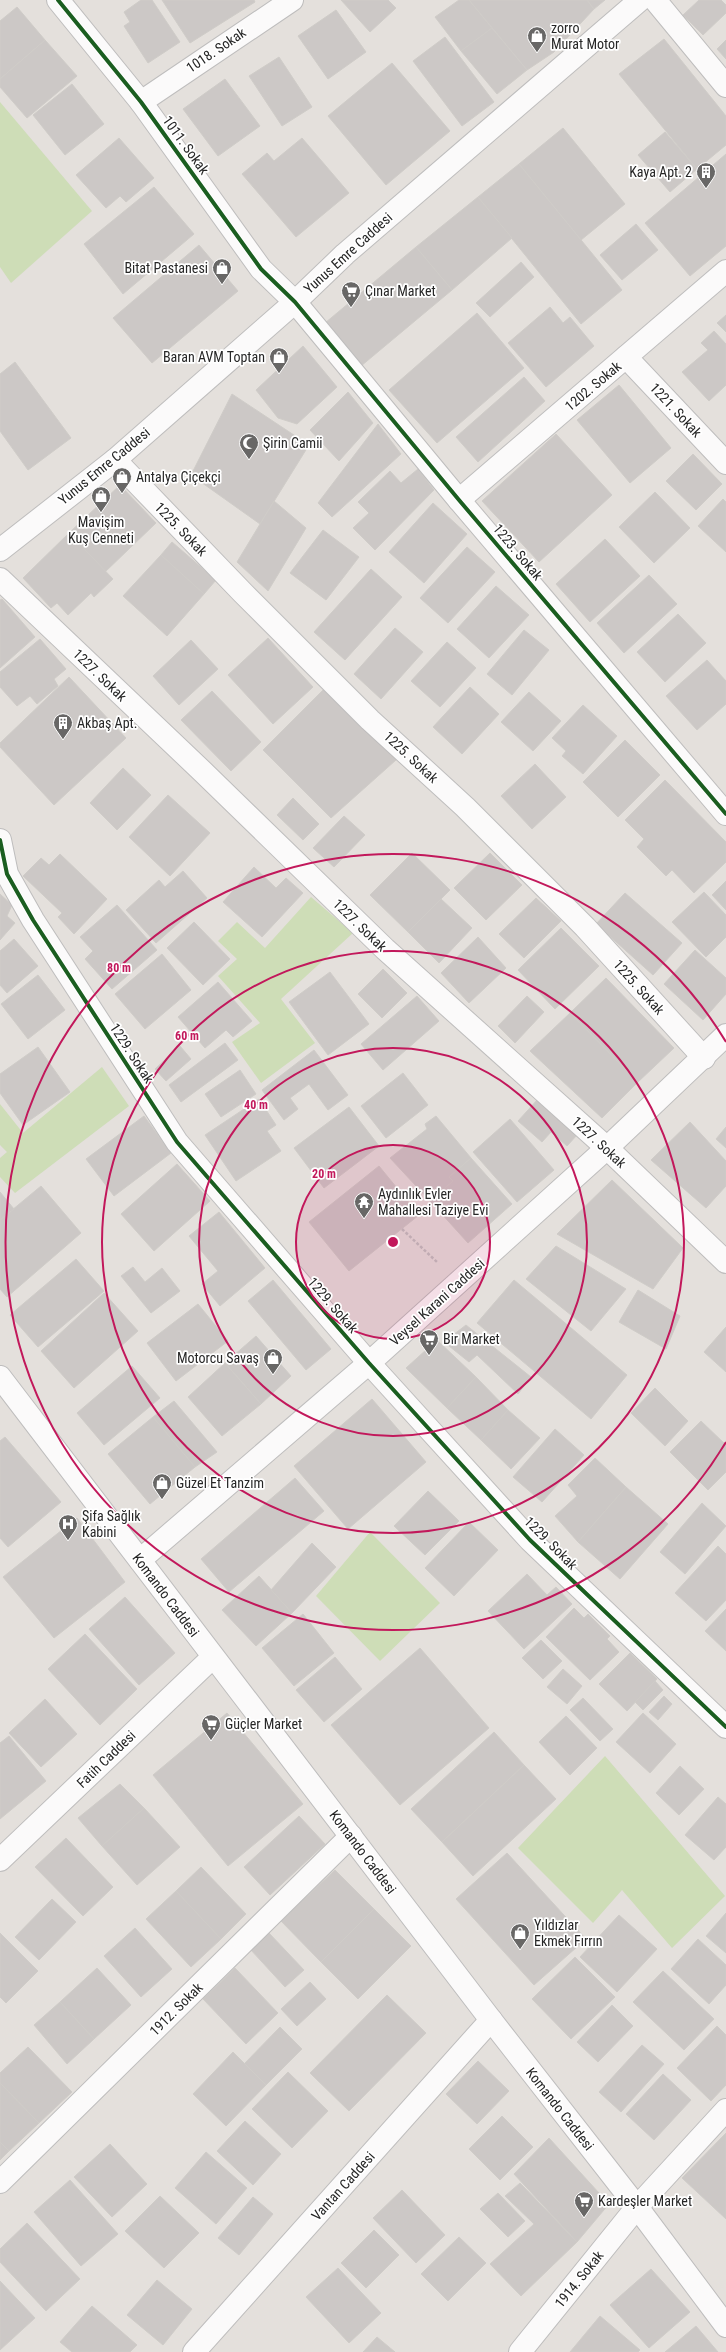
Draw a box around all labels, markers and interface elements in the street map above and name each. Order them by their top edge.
place label: zorro Murat Motor [551,20,619,52]
street label: 1018. Sokak [183,24,249,76]
shop icon: zorro Murat Motor [526,25,548,53]
street label: 1011. Sokak [159,113,213,178]
building icon: Kaya Apt. 2 [695,161,717,189]
place label: Kaya Apt. 2 [629,164,692,180]
street label: Yunus Emre Caddesi [301,209,395,297]
shop icon: Bitat Pastanesi [211,257,233,285]
place label: Bitat Pastanesi [124,260,208,276]
supermarket icon: Çınar Market [340,280,362,308]
place label: Çınar Market [365,283,436,299]
shop icon: Baran AVM Toptan [268,346,290,374]
place label: Baran AVM Toptan [163,349,265,365]
street label: 1202. Sokak [562,358,625,414]
street label: 1221. Sokak [647,380,706,441]
street label: Yunus Emre Caddesi [55,424,153,508]
mosque icon: Şirin Camii [238,432,260,460]
place label: Şirin Camii [263,435,323,451]
shop icon: Antalya Çiçekçi [111,466,133,494]
place label: Antalya Çiçekçi [136,469,221,485]
shop icon: Mavişim Kuş Cenneti [90,485,112,513]
street label: 1225. Sokak [152,499,211,560]
place label: Mavişim Kuş Cenneti [68,514,134,546]
street label: 1223. Sokak [490,521,546,584]
street label: 1227. Sokak [70,646,131,705]
building icon: Akbaş Apt. [52,712,74,740]
place label: Akbaş Apt. [77,715,137,731]
street label: 1225. Sokak [381,728,442,787]
street label: 1227. Sokak [330,896,391,955]
street label: 1225. Sokak [610,956,668,1018]
text: 80 m [107,961,131,975]
street label: 1229. Sokak [107,1020,158,1087]
text: 60 m [175,1029,199,1043]
text: 40 m [244,1098,268,1112]
street label: 1227. Sokak [569,1113,630,1172]
text: 20 m [312,1167,336,1181]
place label: Aydınlık Evler Mahallesi Taziye Evi [378,1186,488,1218]
temple icon: Aydınlık Evler Mahallesi Taziye Evi [353,1191,375,1219]
centre of rings [386,1235,400,1249]
street label: Veysel Karani Caddesi [386,1255,488,1349]
street label: 1229. Sokak [305,1274,362,1336]
supermarket icon: Bir Market [418,1328,440,1356]
place label: Bir Market [443,1331,500,1347]
shop icon: Motorcu Savaş [262,1347,284,1375]
place label: Motorcu Savaş [177,1350,259,1366]
shop icon: Güzel Et Tanzim [151,1472,173,1500]
place label: Güzel Et Tanzim [176,1475,264,1491]
place label: Şifa Sağlık Kabini [82,1508,141,1540]
hospital icon: Şifa Sağlık Kabini [57,1513,79,1541]
street label: 1229. Sokak [521,1513,581,1573]
street label: Komando Caddesi [129,1550,203,1640]
supermarket icon: Güçler Market [200,1713,222,1741]
place label: Güçler Market [225,1716,302,1732]
street label: Fatih Caddesi [73,1727,139,1791]
street label: Komando Caddesi [326,1807,400,1897]
place label: Yıldızlar Ekmek Fırrın [534,1917,603,1949]
shop icon: Yıldızlar Ekmek Fırrın [509,1922,531,1950]
street label: 1912. Sokak [146,1979,206,2039]
street label: Komando Caddesi [523,2065,597,2153]
street label: Vantan Caddesi [308,2148,378,2224]
supermarket icon: Kardeşler Market [573,2190,595,2218]
place label: Kardeşler Market [598,2193,692,2209]
street label: 1914. Sokak [551,2247,607,2311]

